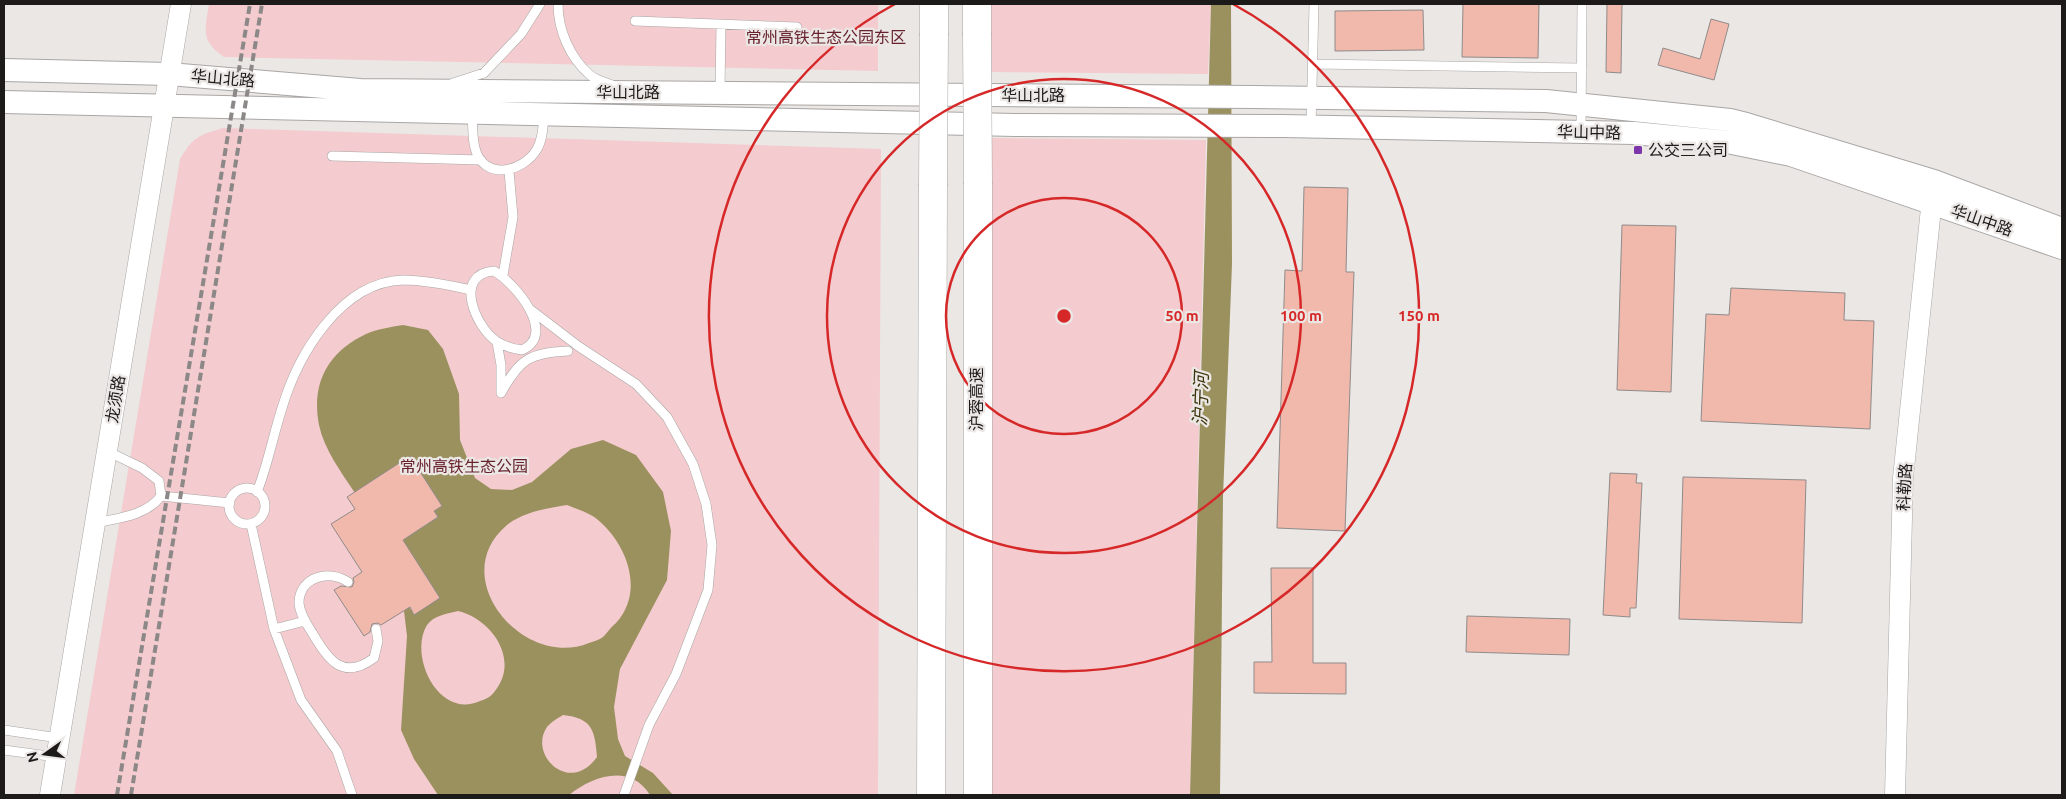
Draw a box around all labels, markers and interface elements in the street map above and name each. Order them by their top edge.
park label: 常州高铁生态公园东区 [746,28,906,46]
street label: 华山北路 [190,66,256,90]
street label: 华山北路 [596,83,660,101]
street label: 华山北路 [1001,86,1065,104]
street label: 华山中路 [1557,122,1621,142]
place label: 公交三公司 [1648,141,1728,159]
marker: 公交三公司 [1632,144,1644,156]
street label: 华山中路 [1949,201,2015,239]
centre of rings [1055,307,1073,325]
text: 50 m [1165,307,1199,324]
text: 100 m [1280,307,1322,324]
text: 150 m [1398,307,1440,324]
street label: 沪蓉高速 [967,367,985,431]
water label: 沪宁河 [1189,369,1211,426]
street label: 龙须路 [102,374,128,424]
park label: 常州高铁生态公园 [400,457,528,475]
street label: 科勒路 [1894,463,1914,511]
north arrow [20,729,70,779]
text: N [23,750,41,764]

